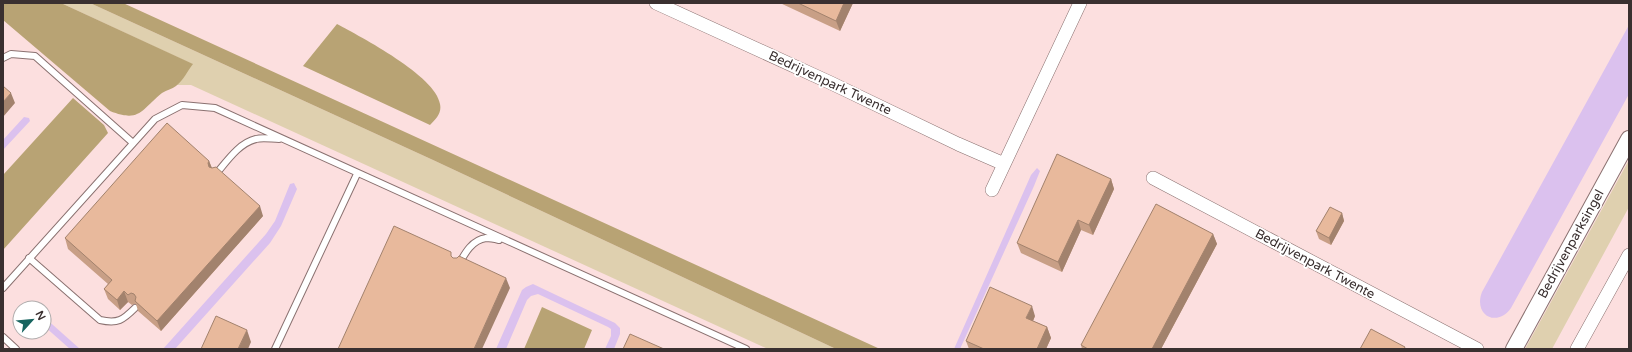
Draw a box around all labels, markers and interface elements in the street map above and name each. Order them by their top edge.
street label: Bedrijvenpark Twente [766,48,894,118]
street label: Bedrijvenparksingel [1534,187,1608,301]
street label: Bedrijvenpark Twente [1252,226,1378,302]
north arrow [12,300,52,340]
text: N [33,309,48,323]

